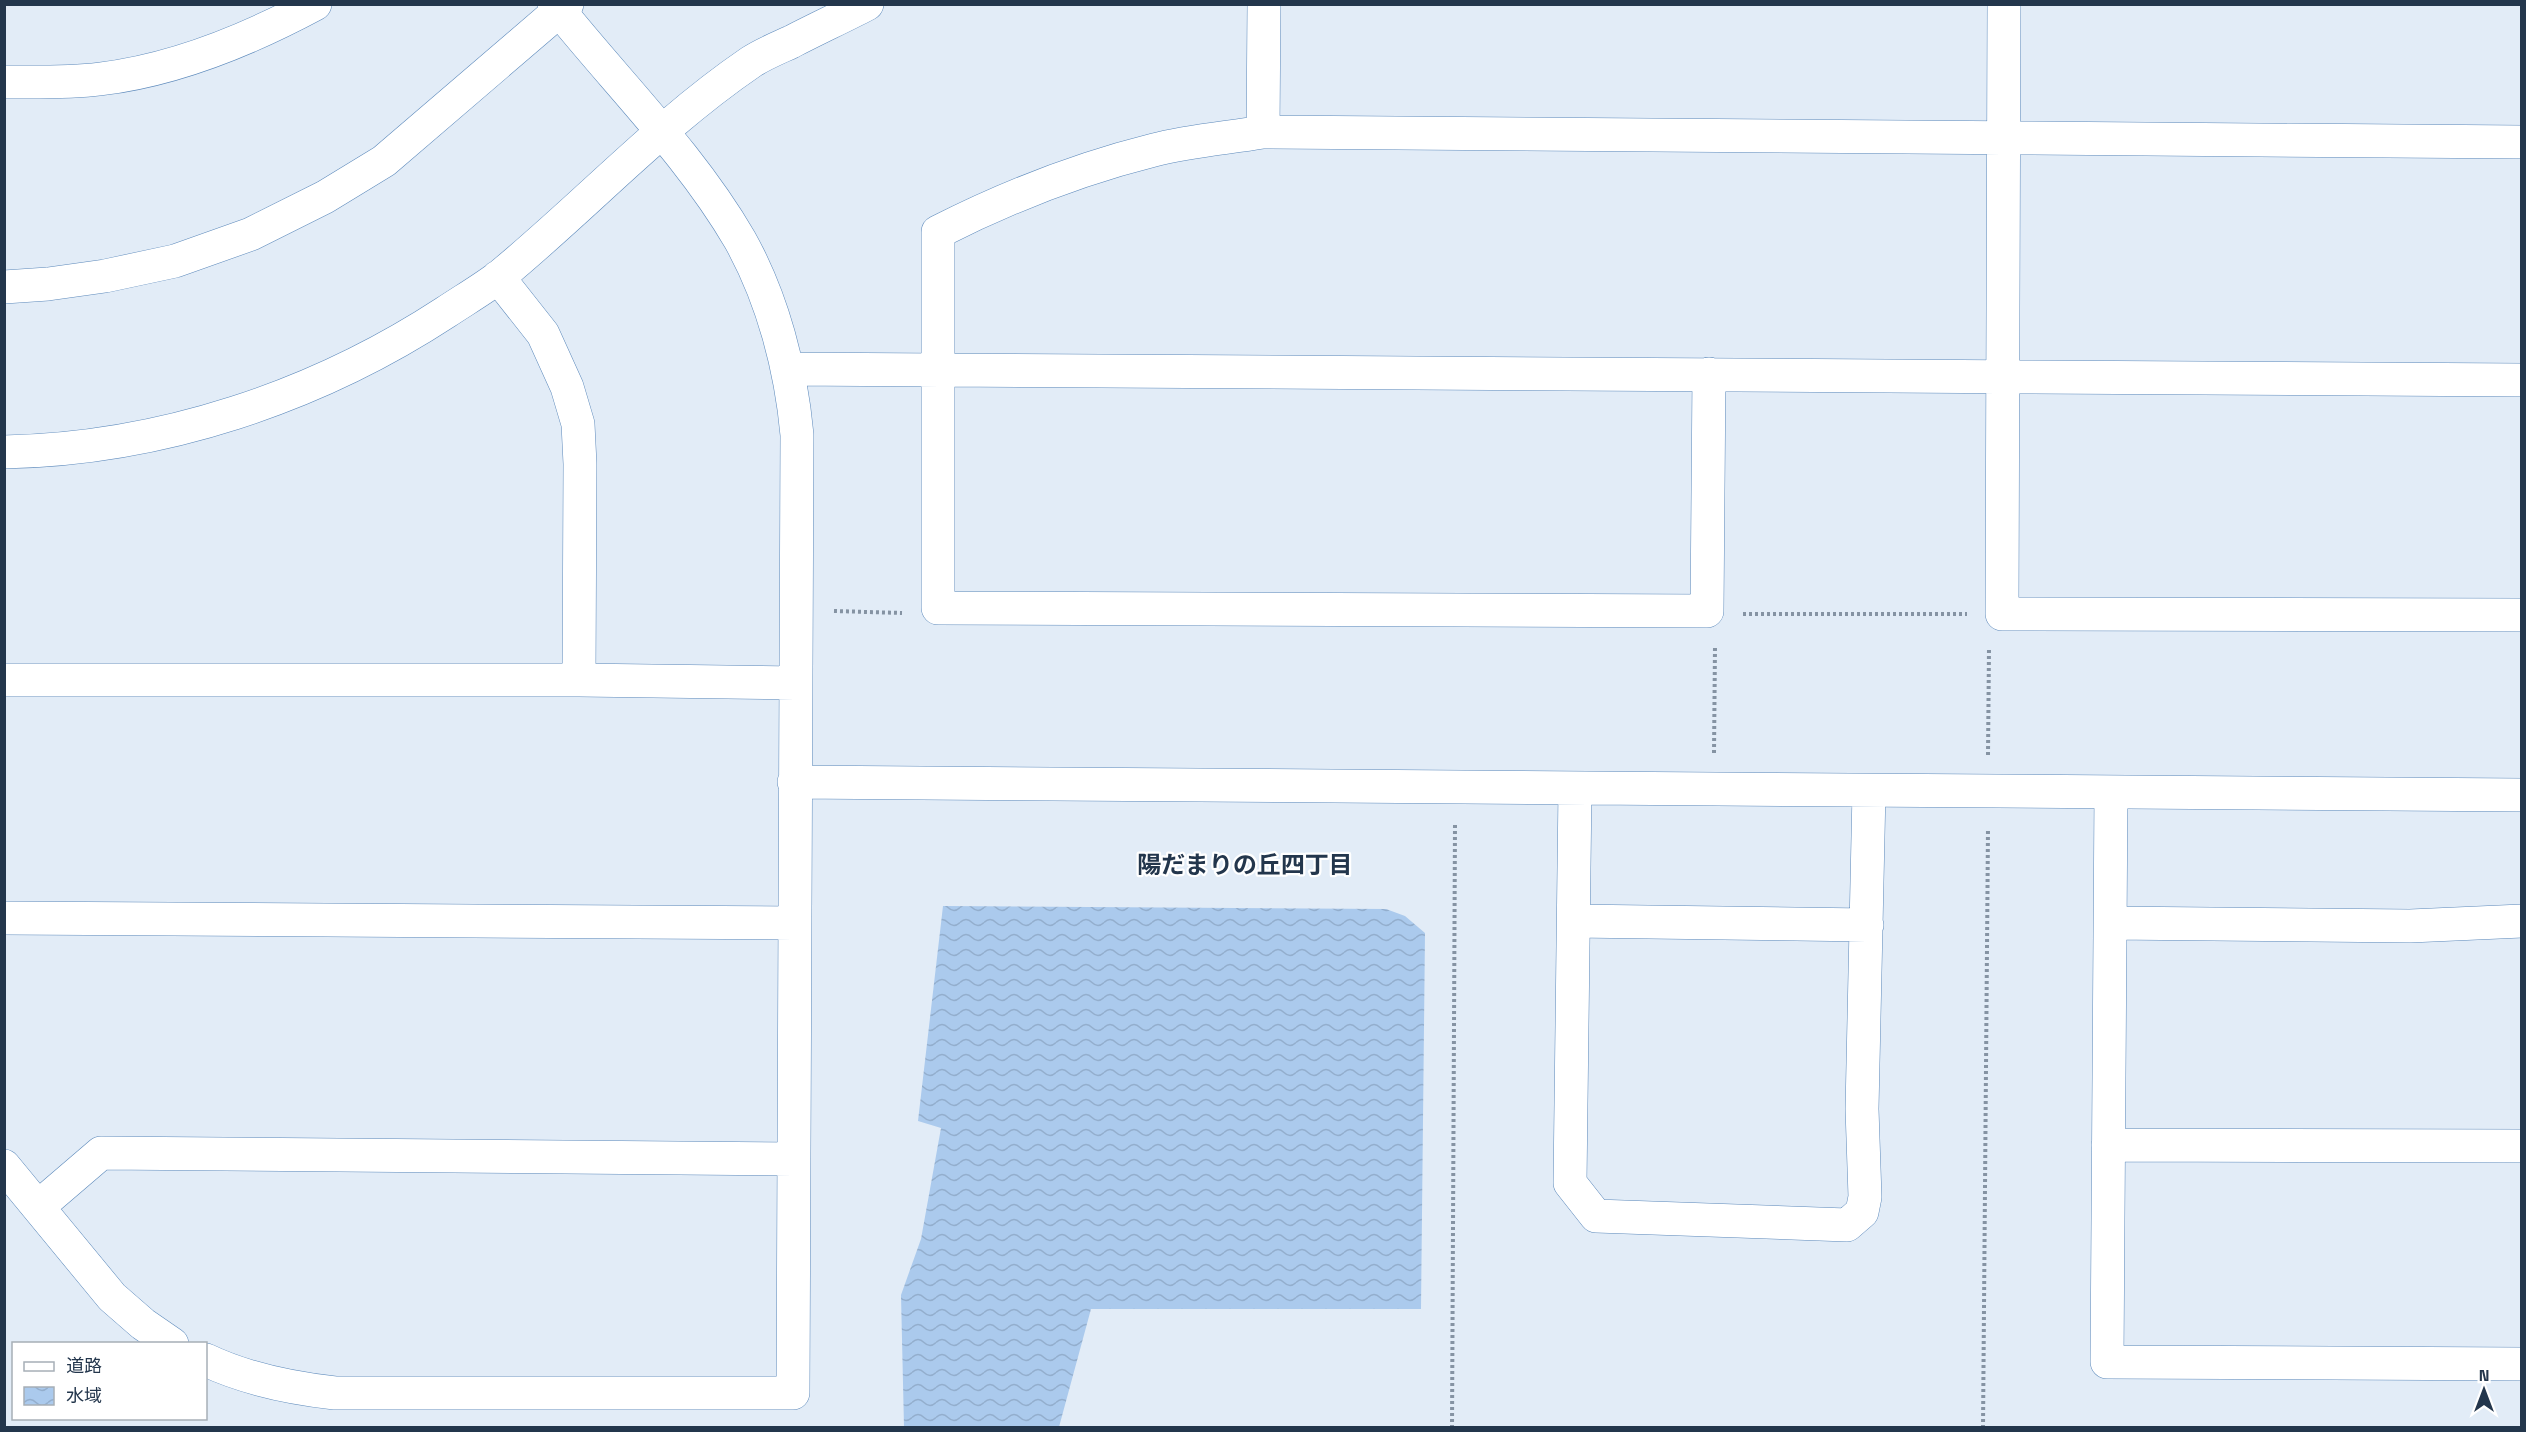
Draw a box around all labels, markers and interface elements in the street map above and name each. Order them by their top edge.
district label: 陽だまりの丘四丁目 [1137,849,1353,880]
legend [12,1342,207,1420]
text: 道路 [66,1354,102,1377]
north arrow [2454,1360,2514,1420]
text: N [2479,1365,2489,1386]
text: 水域 [66,1384,102,1407]

